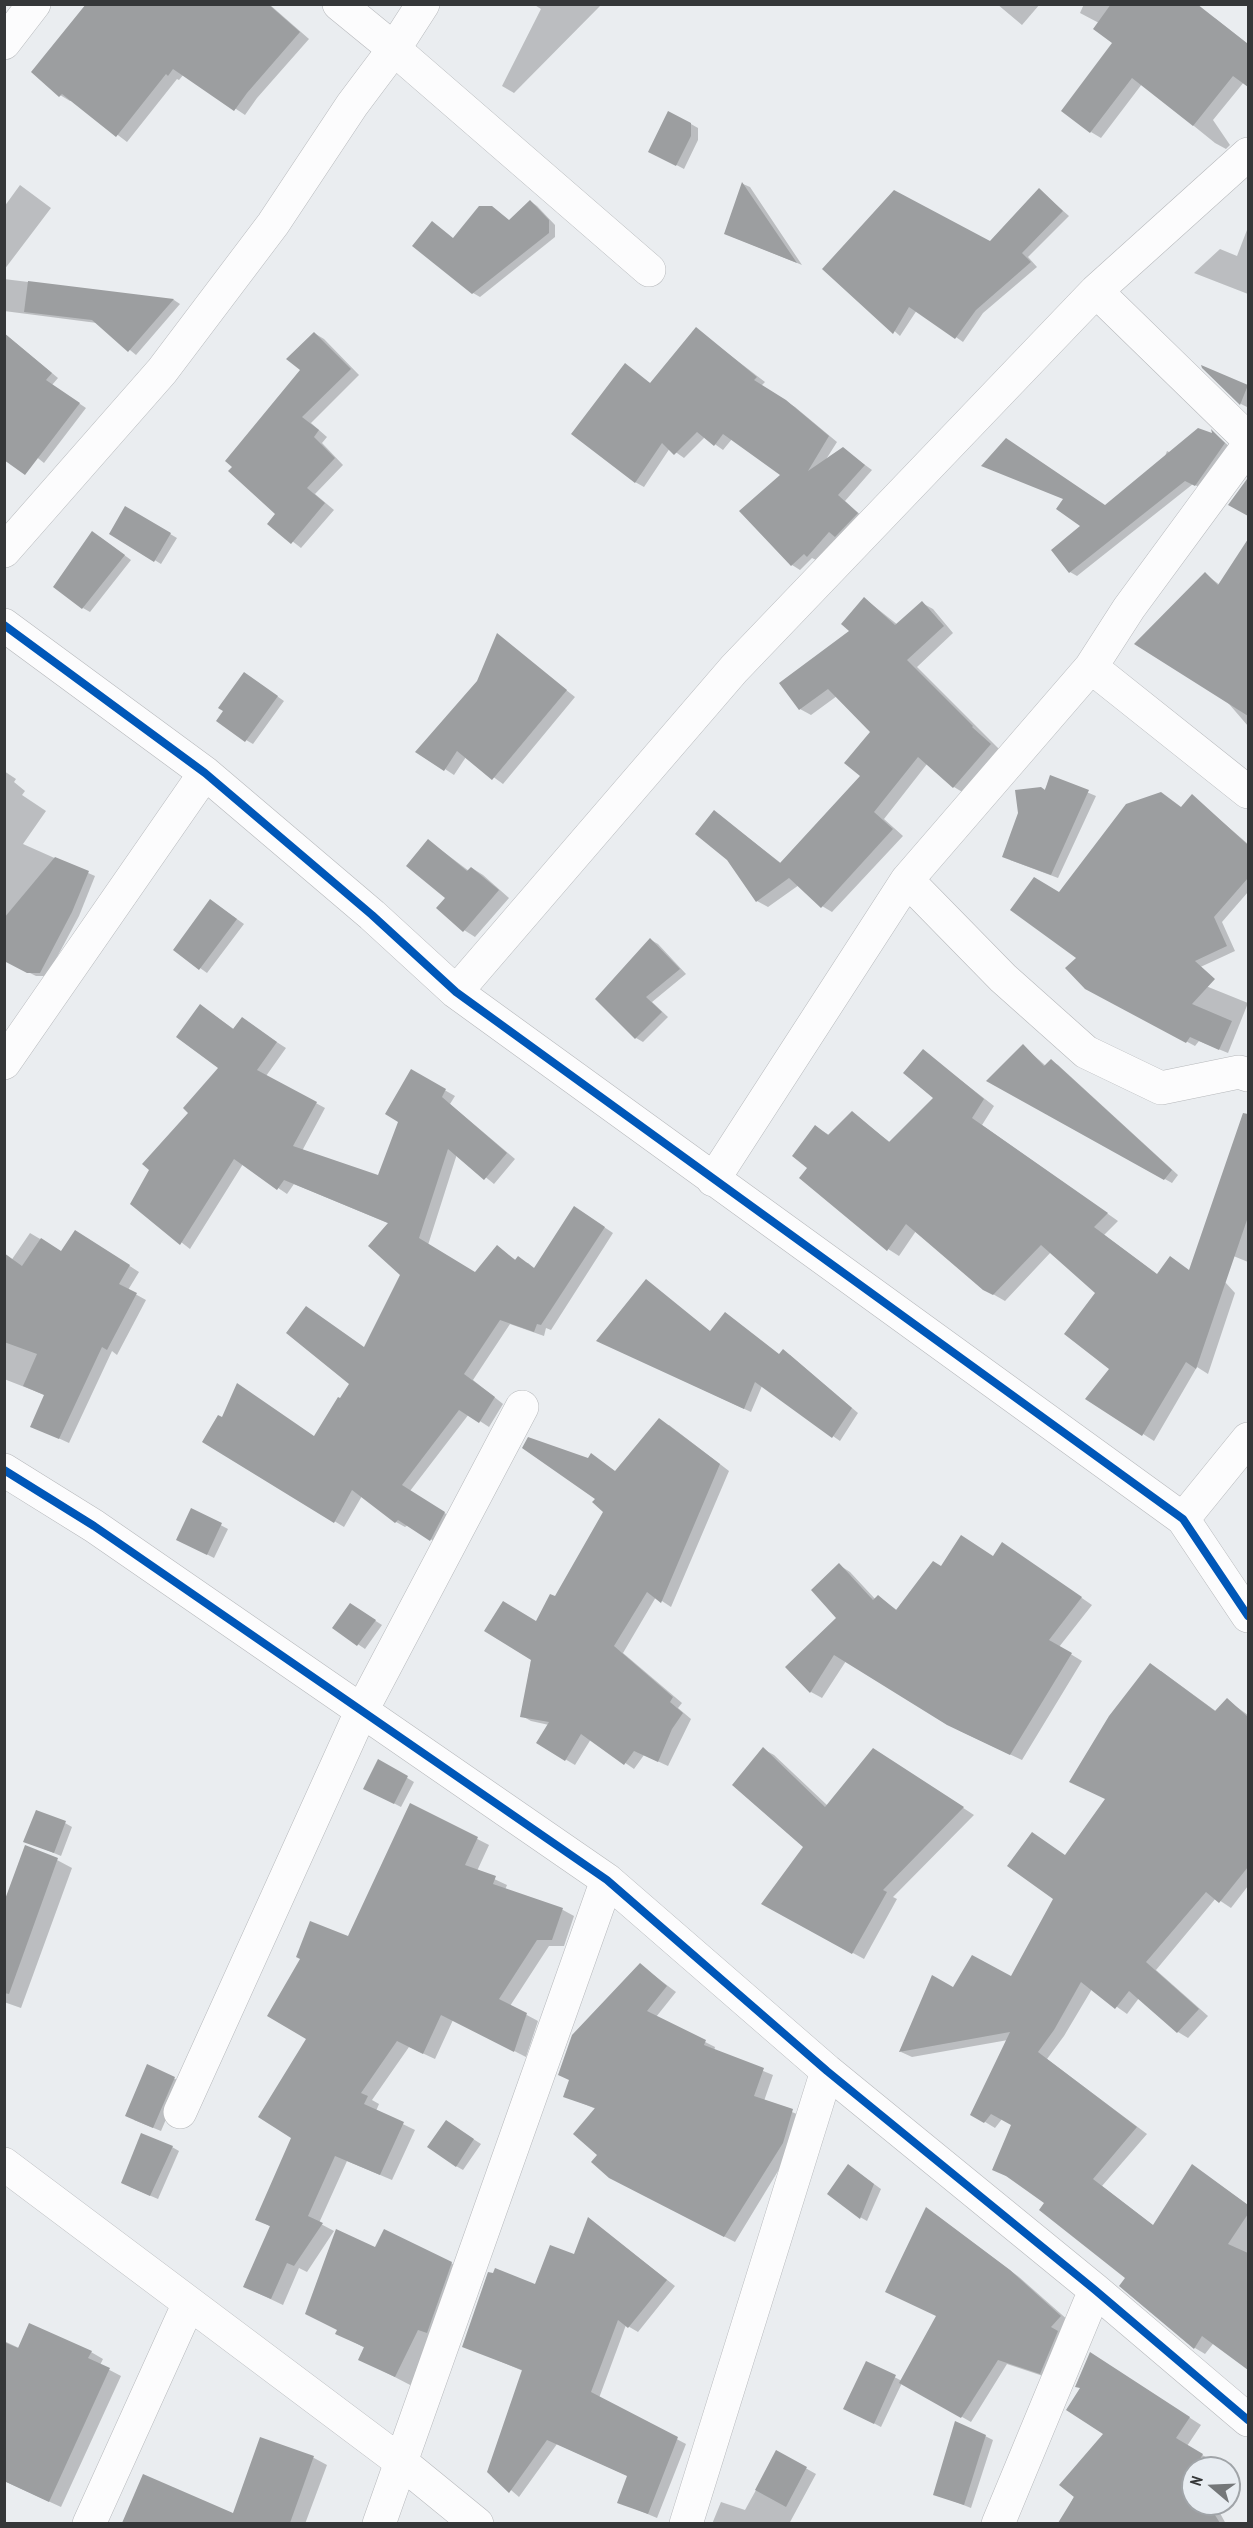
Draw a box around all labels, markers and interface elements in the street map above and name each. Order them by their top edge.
north arrow [1181,2456,1241,2516]
text: N [1185,2473,1207,2488]

